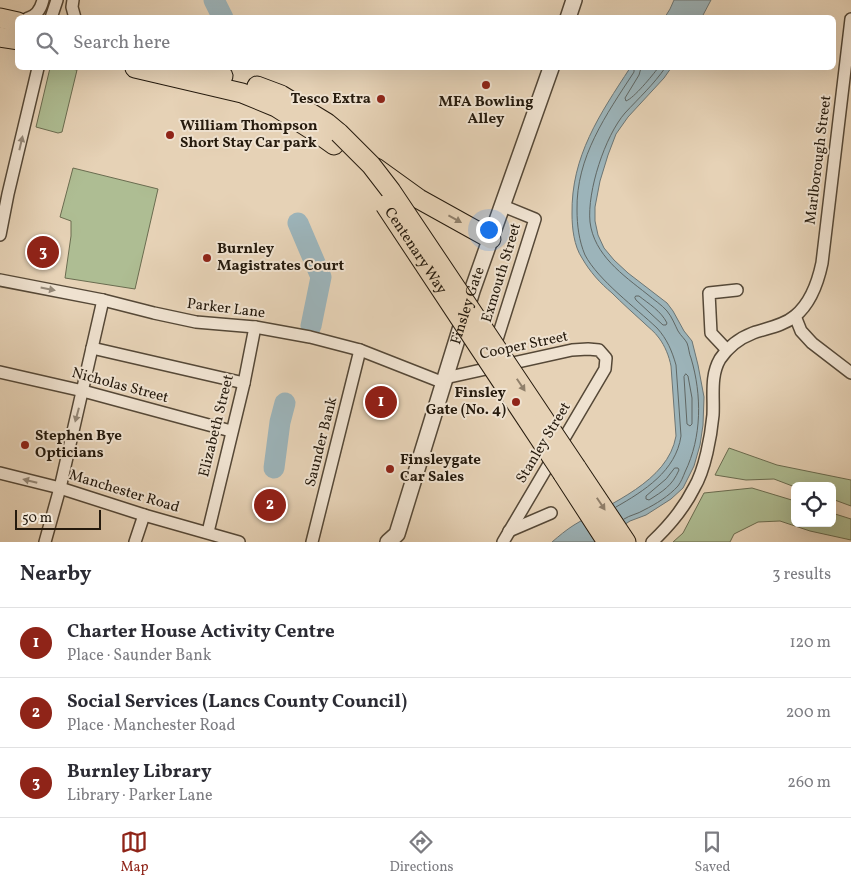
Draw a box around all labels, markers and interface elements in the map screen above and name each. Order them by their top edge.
search box [15,15,836,70]
icon: search [33,29,61,57]
text: Search here [73,30,170,56]
marker: MFA Bowling Alley [480,79,492,91]
place label: Tesco Extra [290,89,371,110]
place label: MFA Bowling Alley [439,92,533,130]
marker: Tesco Extra [375,93,387,105]
street label: Marlborough Street [801,94,837,226]
place label: William Thompson Short Stay Car park [180,116,318,154]
marker: William Thompson Short Stay Car park [164,129,176,141]
one-way arrow [17,135,25,150]
street label: Centenary Way [379,203,452,298]
one-way arrow [447,215,462,223]
your location [476,217,502,243]
street label: Exmouth Street [477,221,527,325]
pin: 3 [27,233,59,271]
place label: Burnley Magistrates Court [217,239,344,277]
marker: Burnley Magistrates Court [201,252,213,264]
street label: Finsley Gate [446,264,490,347]
one-way arrow [40,285,55,293]
street label: Parker Lane [186,294,266,324]
street label: Cooper Street [478,326,570,366]
street label: Nicholas Street [69,363,171,409]
street label: Elizabeth Street [194,373,240,479]
one-way arrow [516,378,526,392]
pin: 1 [365,383,397,421]
place label: Finsley Gate (No. 4) [426,383,507,421]
street label: Saunder Bank [301,395,343,489]
marker: Finsley Gate (No. 4) [510,396,522,408]
street label: Stanley Street [511,398,577,488]
one-way arrow [72,408,80,423]
place label: Stephen Bye Opticians [35,426,122,464]
marker: Stephen Bye Opticians [19,439,31,451]
place label: Finsleygate Car Sales [400,450,481,488]
marker: Finsleygate Car Sales [384,463,396,475]
street label: Manchester Road [66,465,182,519]
one-way arrow [22,477,37,485]
map controls [791,482,836,527]
button: locate [791,482,836,527]
pin: 2 [254,486,286,524]
one-way arrow [596,498,606,511]
scale bar [15,507,101,530]
text: 50 m [22,509,52,528]
text: Nearby [20,560,91,589]
text: 3 results [772,564,831,586]
text: Charter House Activity Centre [67,619,335,645]
text: 1 [33,632,39,654]
text: 120 m [789,632,831,654]
text: Place · Saunder Bank [67,645,211,667]
text: Social Services (Lancs County Council) [67,689,407,715]
text: 2 [32,702,40,724]
text: 200 m [786,702,831,724]
text: Place · Manchester Road [67,715,236,737]
text: Burnley Library [67,759,212,785]
text: 3 [32,772,40,794]
text: 260 m [787,772,831,794]
text: Library · Parker Lane [67,785,213,807]
tab: Map [120,828,148,877]
tab: Directions [389,828,454,877]
tab: Saved [694,828,731,877]

